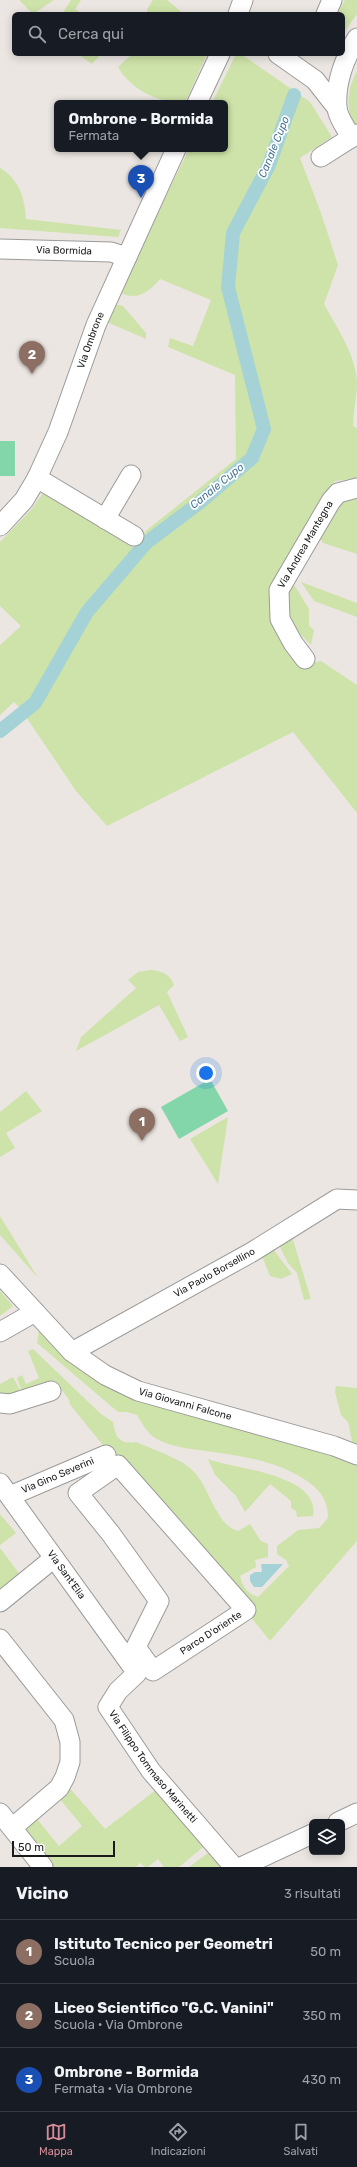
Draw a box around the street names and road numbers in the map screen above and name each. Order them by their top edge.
street label: Via Bormida [36,244,92,257]
street label: Via Ombrone [75,310,107,370]
street label: Via Andrea Mantegna [275,499,336,590]
street label: Via Paolo Borsellino [172,1245,258,1300]
street label: Via Giovanni Falcone [137,1385,233,1423]
street label: Via Gino Severini [20,1455,96,1496]
street label: Via Sant'Elia [44,1548,88,1601]
street label: Parco D'oriente [178,1608,244,1657]
street label: Via Filippo Tommaso Marinetti [106,1708,199,1826]

